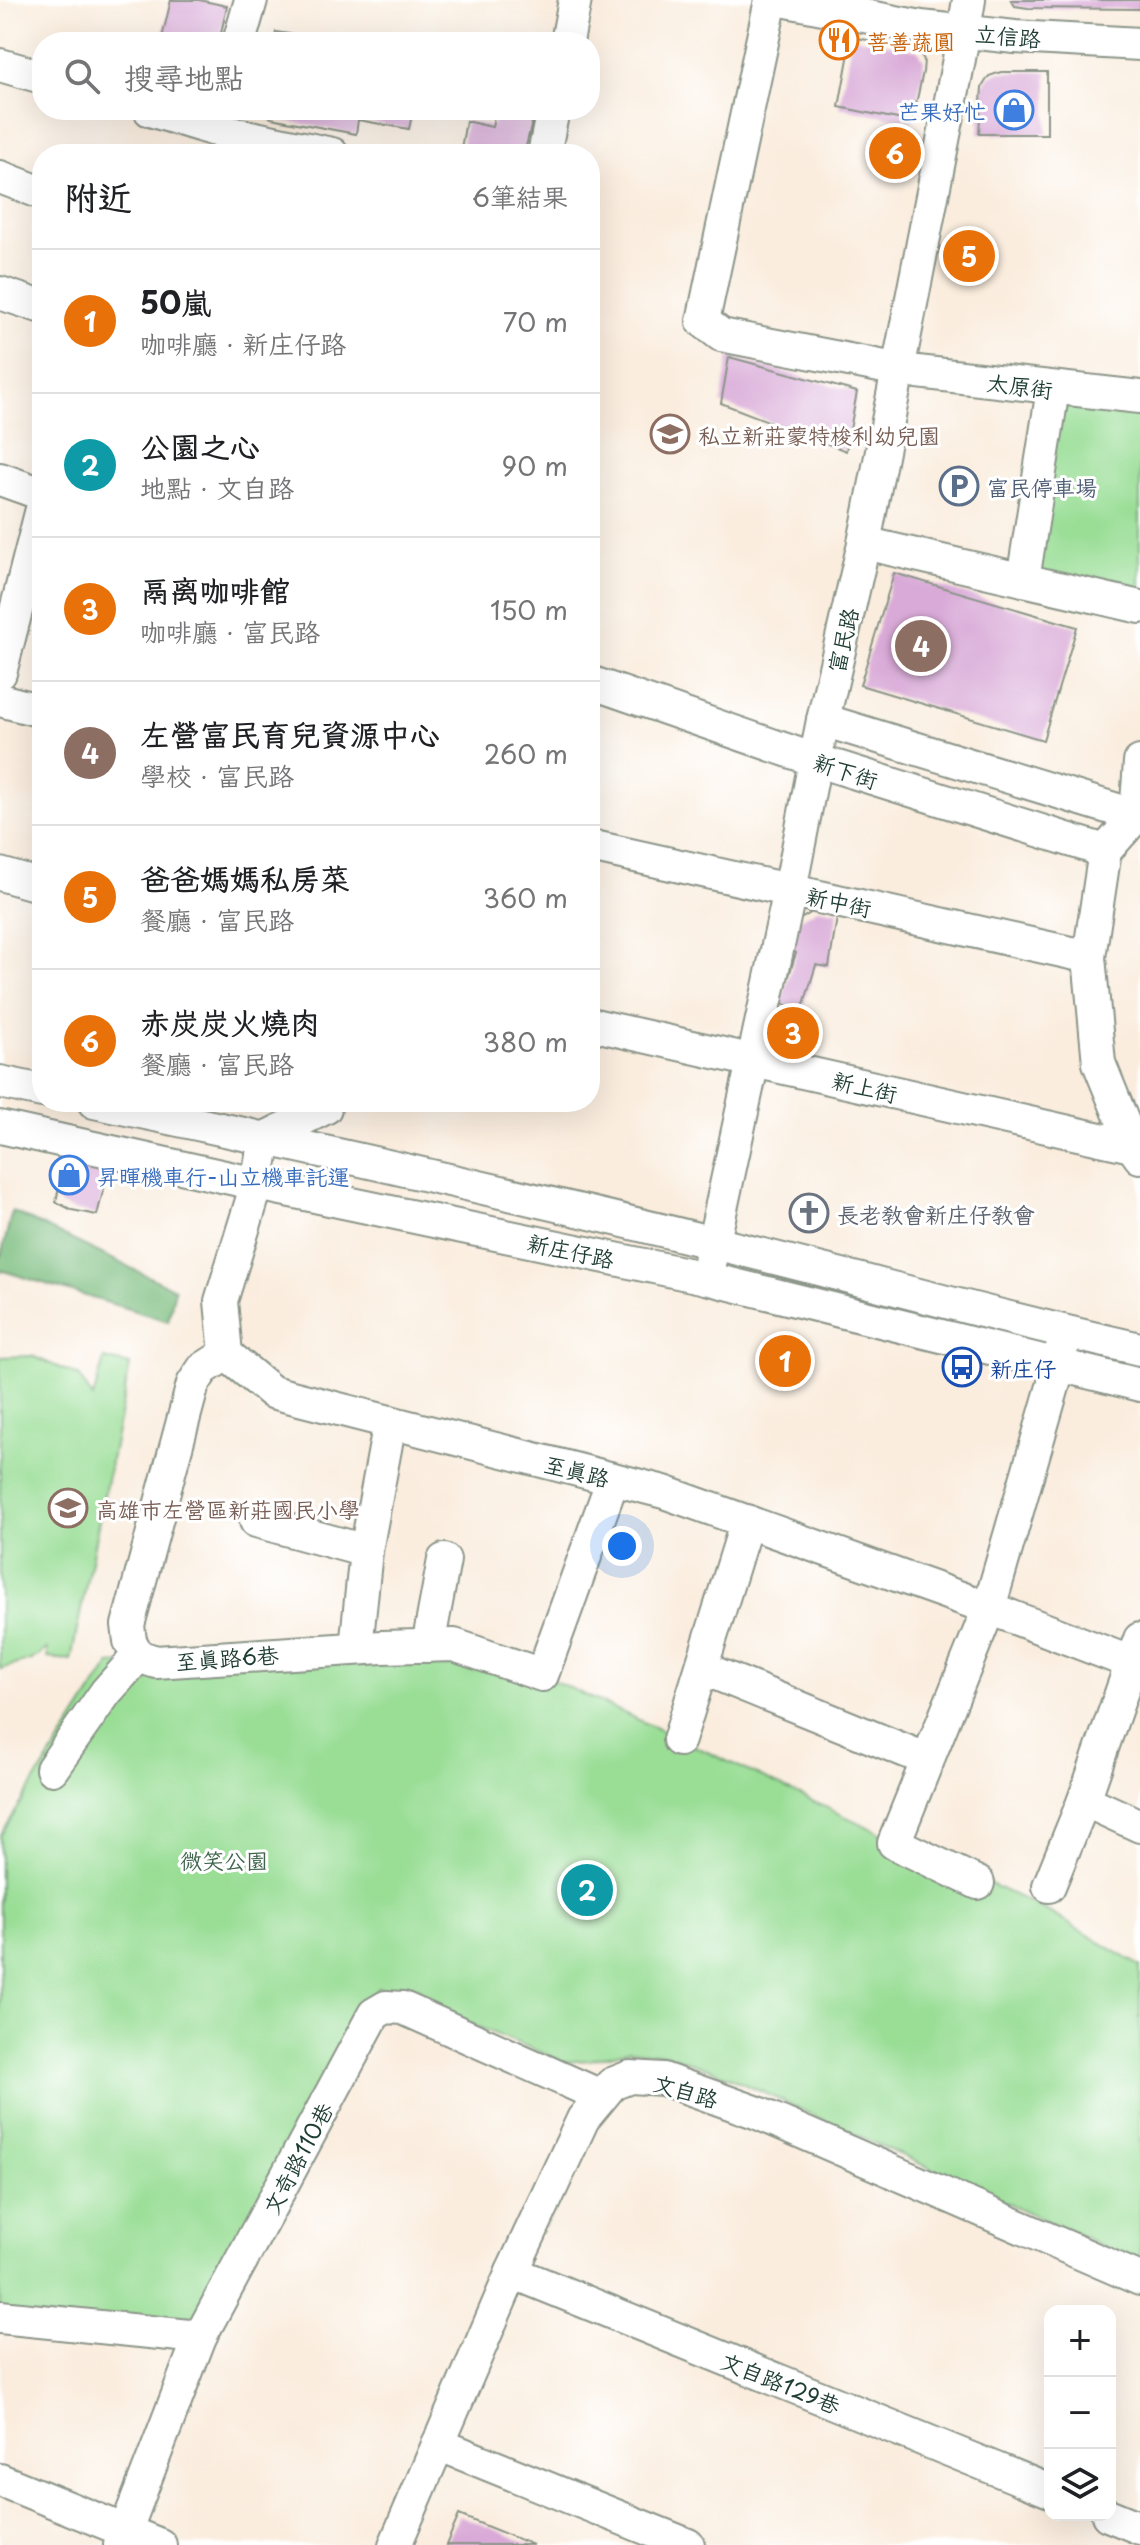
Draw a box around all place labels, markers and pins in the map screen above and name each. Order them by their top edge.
restaurant icon: 菩善蔬圓 [818,19,860,61]
place label: 菩善蔬圓 [867,24,955,57]
shop icon: 芒果好忙 [993,89,1035,131]
place label: 芒果好忙 [898,94,986,127]
pin: 6 [869,123,921,183]
pin: 5 [943,226,995,286]
school or university icon: 私立新莊蒙特梭利幼兒園 [649,413,691,455]
place label: 私立新莊蒙特梭利幼兒園 [698,418,940,451]
parking icon: 富民停車場 [938,465,980,507]
place label: 富民停車場 [987,470,1097,503]
pin: 4 [895,616,947,676]
pin: 3 [767,1003,819,1063]
shop icon: 昇暉機車行-山立機車託運 [48,1154,90,1196]
place label: 昇暉機車行-山立機車託運 [97,1159,350,1192]
church icon: 長老教會新庄仔教會 [788,1192,830,1234]
place label: 長老教會新庄仔教會 [837,1197,1035,1230]
pin: 1 [759,1331,811,1391]
bus stop icon: 新庄仔 [941,1346,983,1388]
place label: 新庄仔 [990,1351,1056,1384]
school or university icon: 高雄市左營區新莊國民小學 [47,1487,89,1529]
place label: 高雄市左營區新莊國民小學 [96,1492,360,1525]
pin: 2 [561,1860,613,1920]

